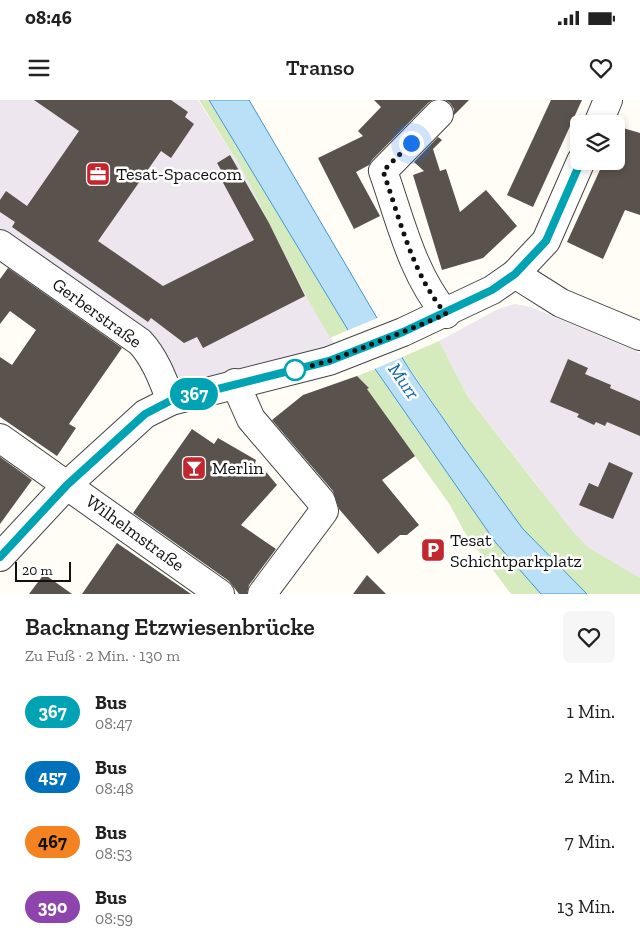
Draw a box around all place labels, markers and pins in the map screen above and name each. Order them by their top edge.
office icon: Tesat-Spacecom [85,161,111,187]
place label: Tesat-Spacecom [116,163,243,185]
unlabelled marker [284,359,306,381]
bar icon: Merlin [181,455,207,481]
place label: Merlin [212,457,264,479]
place label: Tesat Schichtparkplatz [450,529,582,572]
parking icon: Tesat Schichtparkplatz [420,537,446,563]

